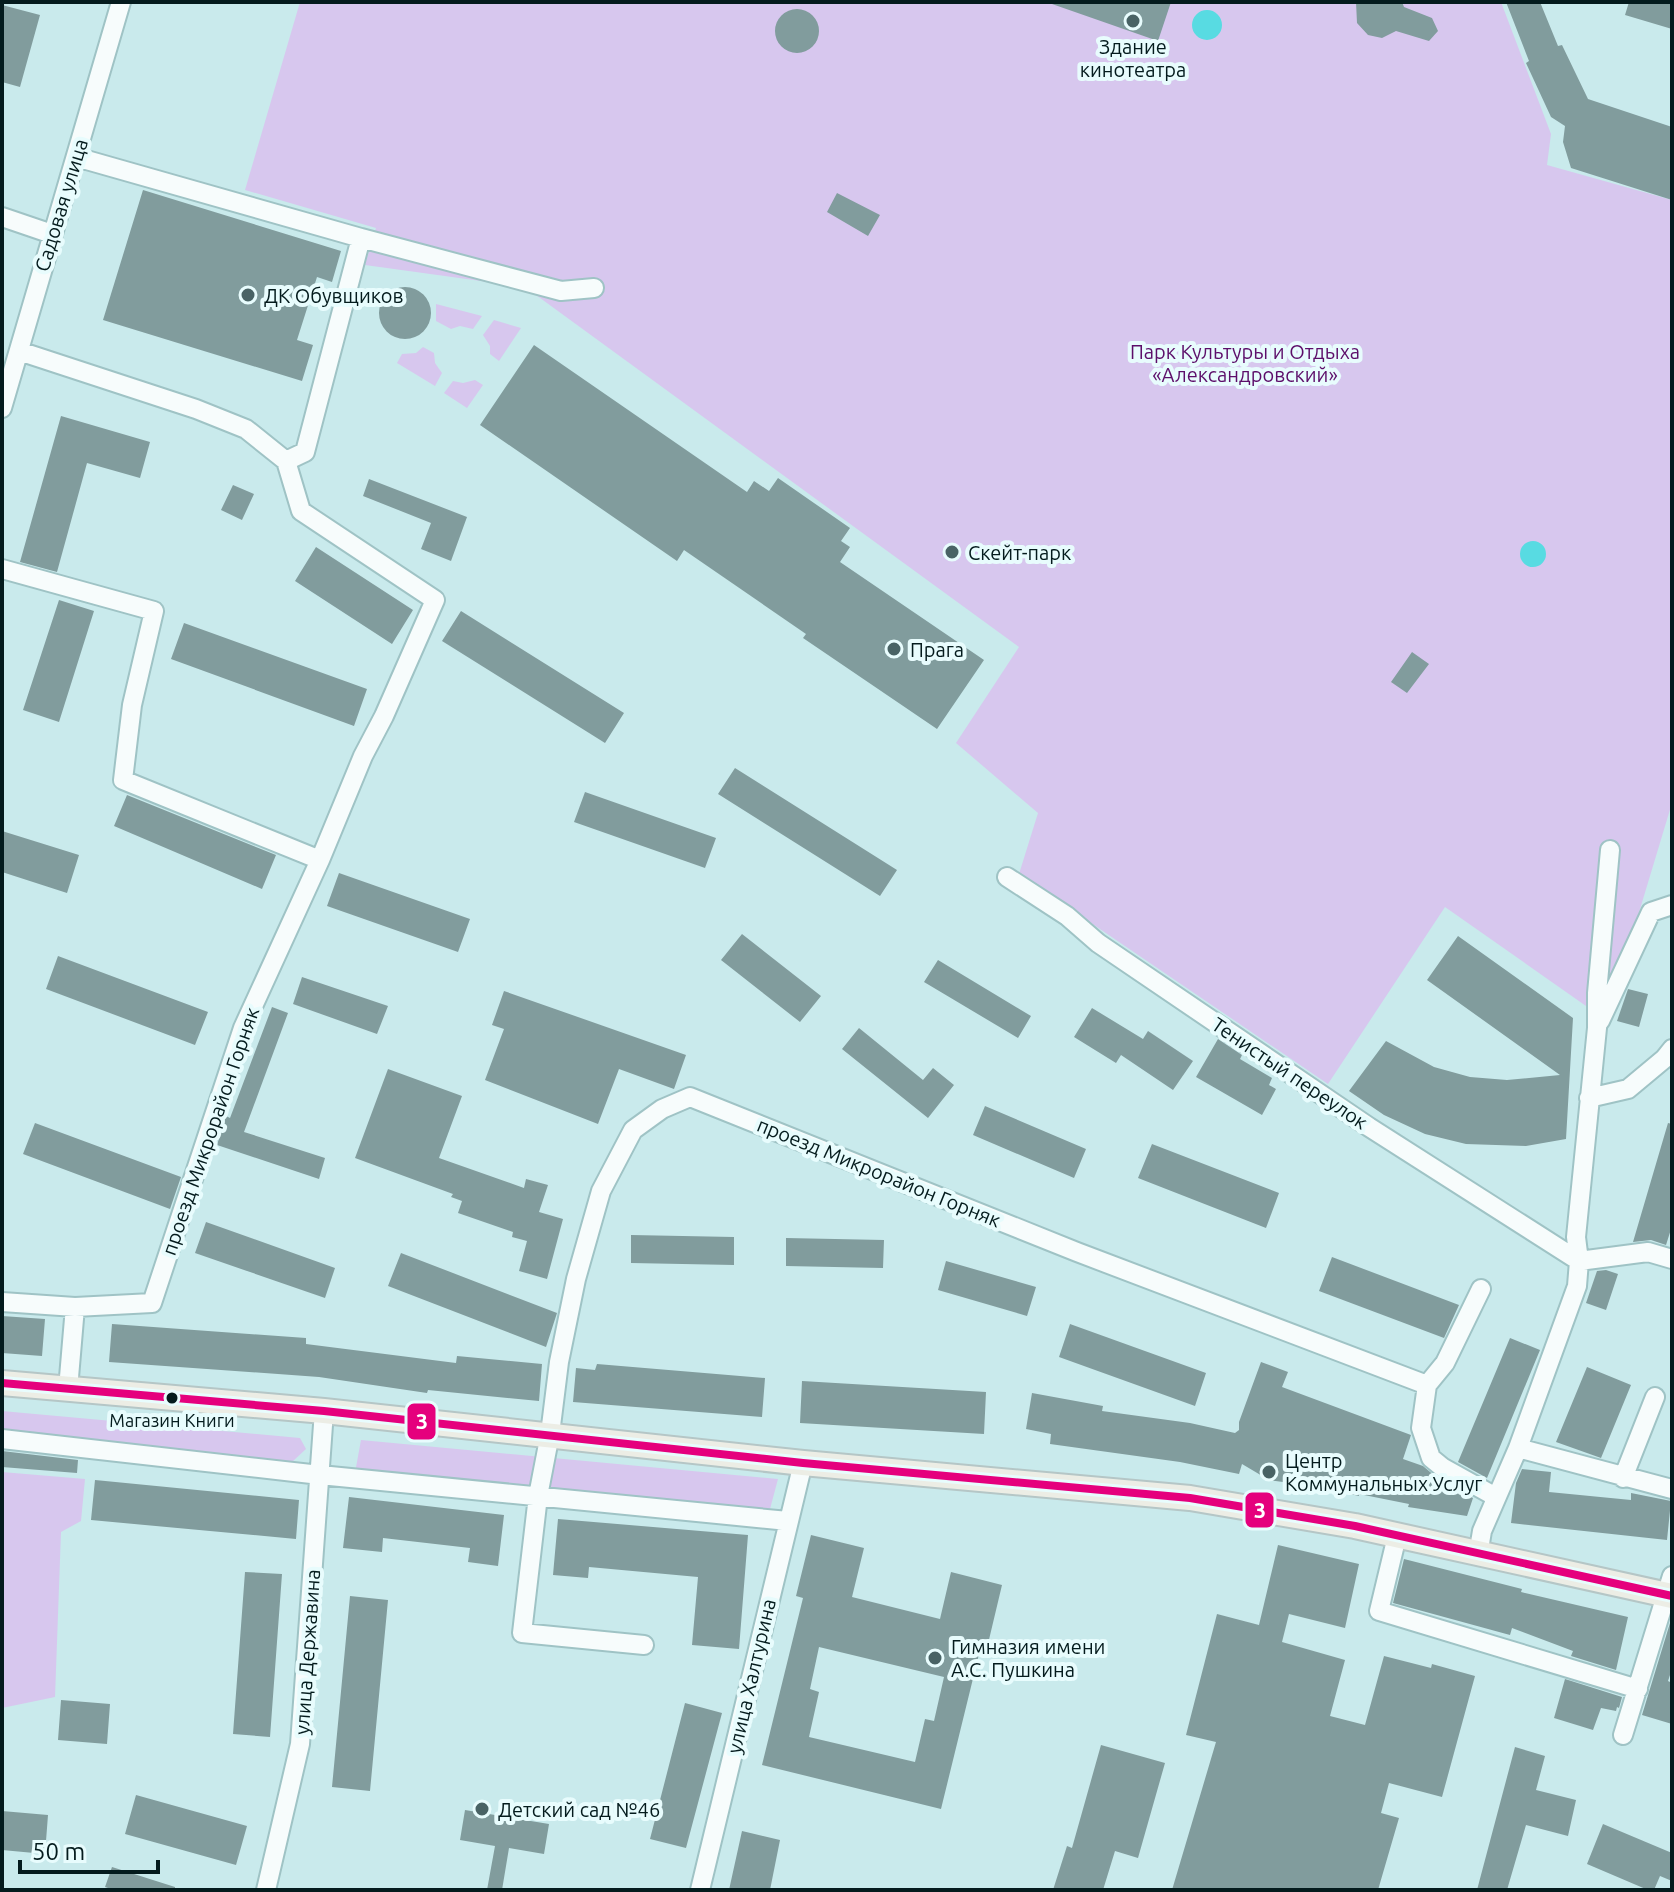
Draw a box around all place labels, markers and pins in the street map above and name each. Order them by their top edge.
marker: Здание кинотеатра [1124,12,1142,30]
place label: Здание кинотеатра [1080,35,1186,81]
place label: ДК Обувщиков [264,284,403,307]
marker: ДК Обувщиков [239,286,257,304]
place label: Скейт-парк [968,541,1071,564]
marker: Скейт-парк [943,543,961,561]
place label: Прага [910,638,964,661]
marker: Прага [885,640,903,658]
marker: Магазин Книги [164,1390,180,1406]
place label: Магазин Книги [109,1410,235,1430]
place label: Центр Коммунальных Услуг [1285,1449,1482,1495]
marker: Центр Коммунальных Услуг [1260,1463,1278,1481]
place label: Гимназия имени А.С. Пушкина [951,1635,1105,1681]
marker: Гимназия имени А.С. Пушкина [926,1649,944,1667]
place label: Детский сад №46 [498,1798,660,1821]
marker: Детский сад №46 [473,1800,491,1818]

